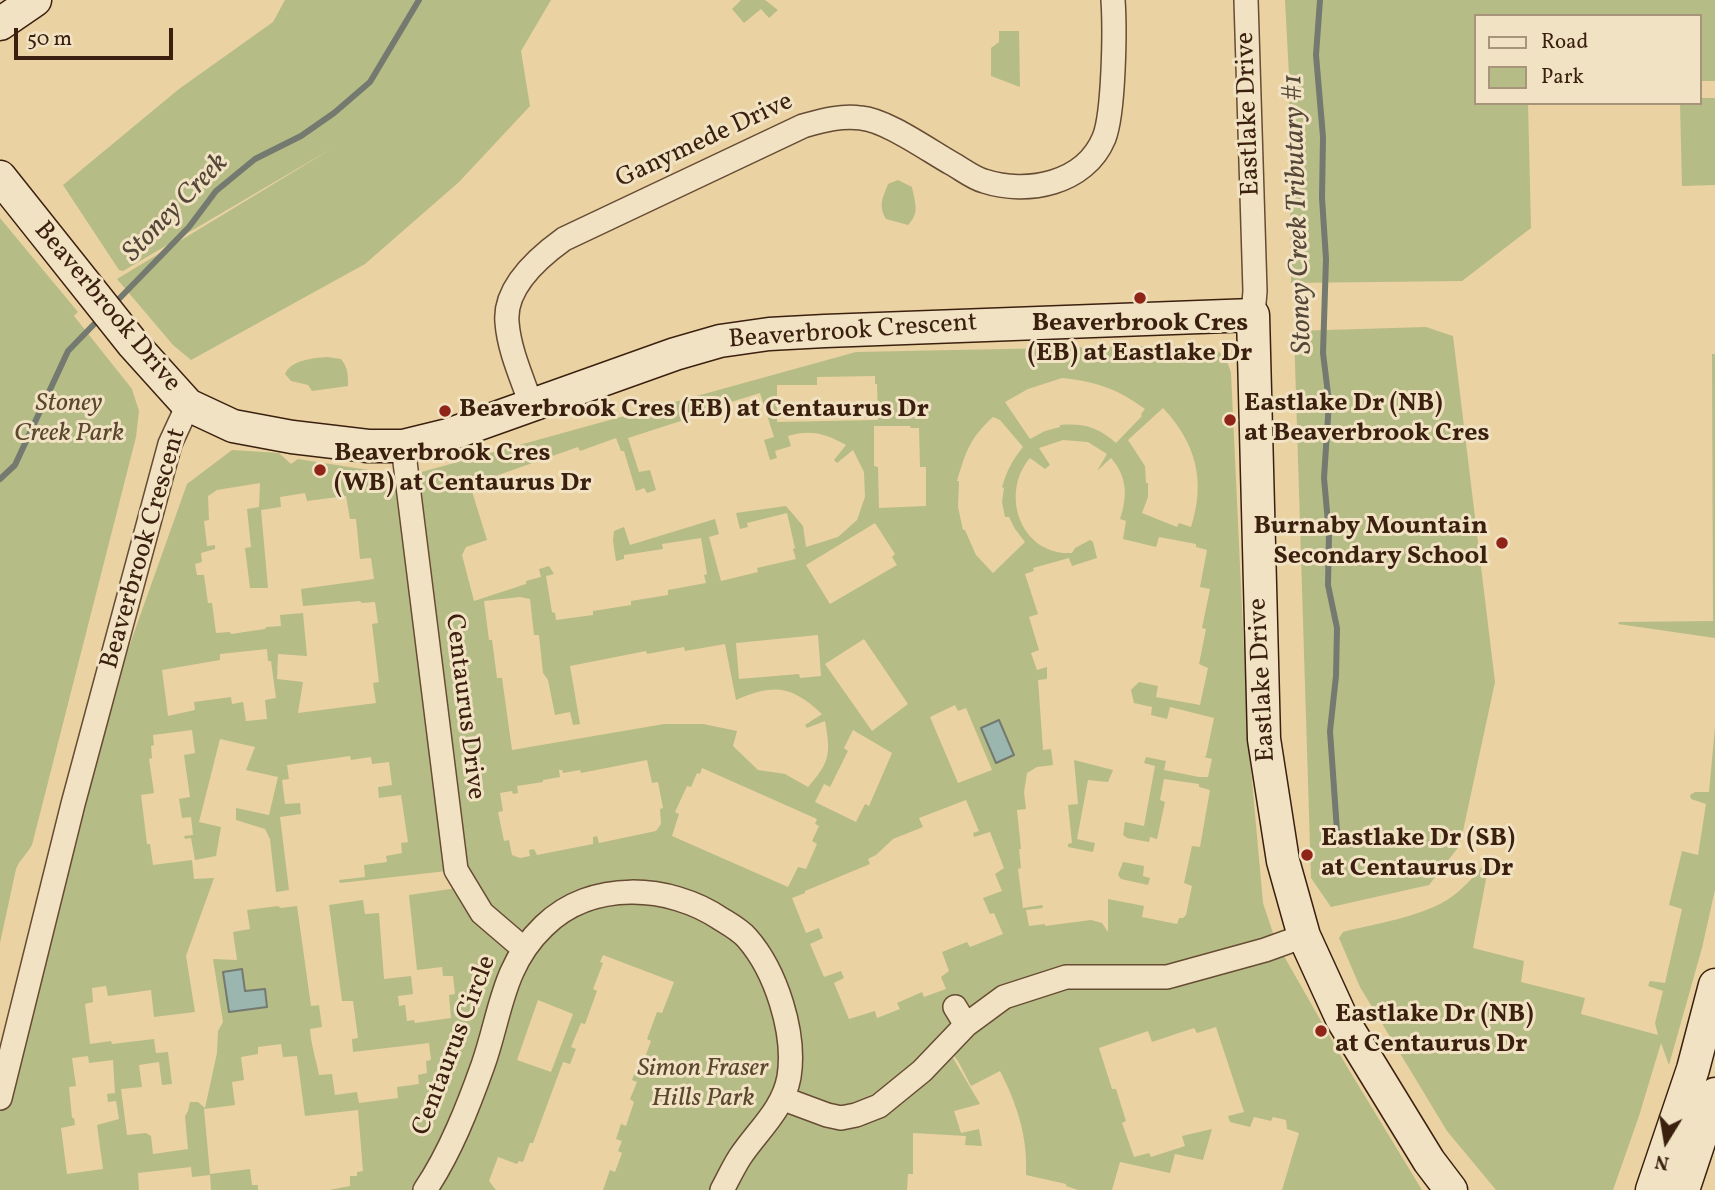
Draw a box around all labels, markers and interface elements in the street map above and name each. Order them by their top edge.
scale bar [18,14,177,58]
legend [1474,14,1701,105]
text: 50 m [27,25,72,54]
text: Road [1541,28,1588,57]
street label: Eastlake Drive [1232,31,1268,197]
text: Park [1541,63,1584,92]
water label: Stoney Creek Tributary #1 [1278,73,1322,355]
street label: Ganymede Drive [612,87,798,197]
water label: Stoney Creek [117,148,237,270]
street label: Beaverbrook Drive [26,216,186,400]
marker: Beaverbrook Cres (EB) at Eastlake Dr [1132,290,1148,306]
street label: Beaverbrook Crescent [728,309,978,357]
place label: Beaverbrook Cres (EB) at Eastlake Dr [1028,309,1252,370]
park label: Stoney Creek Park [14,389,124,450]
place label: Eastlake Dr (NB) at Beaverbrook Cres [1244,389,1489,450]
place label: Beaverbrook Cres (EB) at Centaurus Dr [459,395,929,427]
marker: Beaverbrook Cres (EB) at Centaurus Dr [437,403,453,419]
marker: Eastlake Dr (NB) at Beaverbrook Cres [1222,412,1238,428]
street label: Beaverbrook Crescent [96,425,194,673]
place label: Beaverbrook Cres (WB) at Centaurus Dr [334,439,592,500]
marker: Beaverbrook Cres (WB) at Centaurus Dr [312,462,328,478]
place label: Burnaby Mountain Secondary School [1253,512,1488,574]
marker: Burnaby Mountain Secondary School [1494,535,1510,551]
street label: Eastlake Drive [1244,597,1284,763]
street label: Centaurus Drive [436,612,490,802]
place label: Eastlake Dr (SB) at Centaurus Dr [1321,824,1515,886]
marker: Eastlake Dr (SB) at Centaurus Dr [1299,847,1315,863]
street label: Centaurus Circle [407,952,505,1140]
place label: Eastlake Dr (NB) at Centaurus Dr [1335,1000,1534,1062]
marker: Eastlake Dr (NB) at Centaurus Dr [1313,1023,1329,1039]
park label: Simon Fraser Hills Park [637,1054,769,1116]
north arrow [1631,1106,1701,1176]
text: N [1653,1148,1671,1176]

